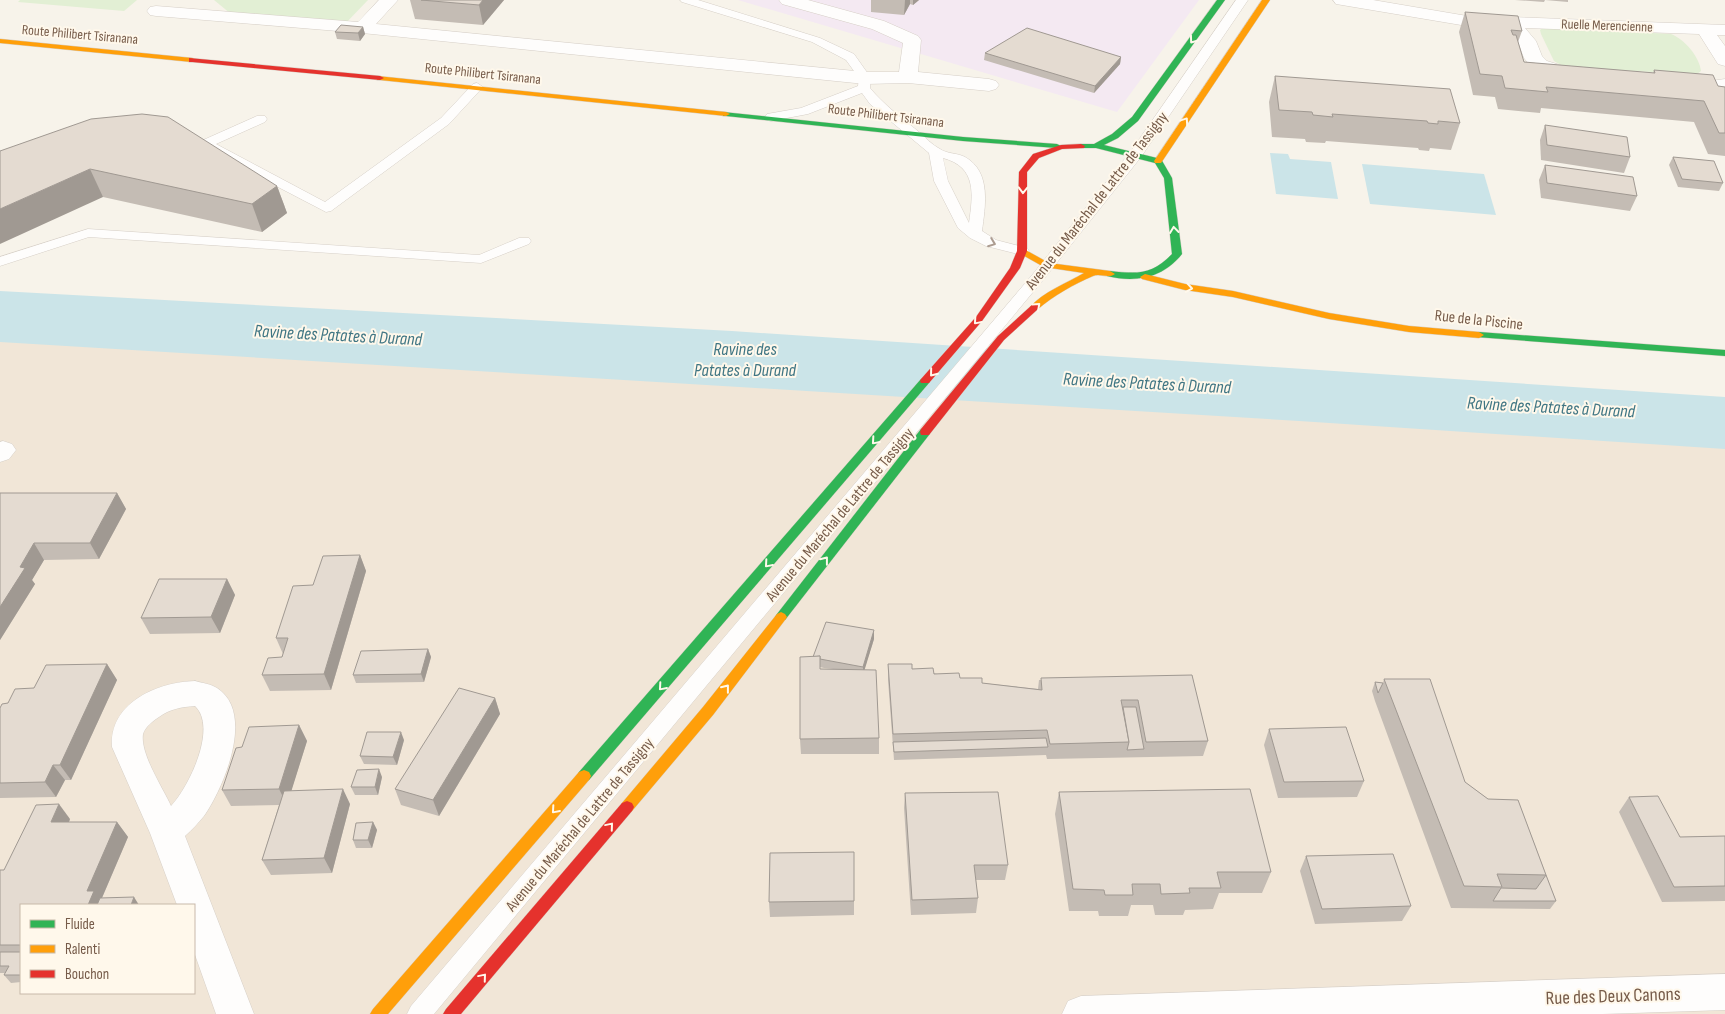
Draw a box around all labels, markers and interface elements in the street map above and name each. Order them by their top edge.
street label: Ruelle Merencienne [1561,15,1653,36]
street label: Route Philibert Tsiranana [21,21,139,48]
one-way arrow [1190,34,1199,43]
street label: Route Philibert Tsiranana [424,59,542,88]
street label: Route Philibert Tsiranana [827,100,945,131]
street label: Avenue du Maréchal de Lattre de Tassigny [1021,108,1173,294]
one-way arrow [1179,117,1188,126]
one-way arrow [1018,187,1028,195]
one-way arrow [1169,225,1180,233]
one-way arrow [988,237,996,247]
one-way arrow [1184,282,1193,292]
one-way arrow [1032,302,1041,311]
street label: Rue de la Piscine [1434,306,1524,335]
one-way arrow [973,316,982,325]
water label: Ravine des Patates à Durand [253,321,423,350]
water label: Ravine des Patates à Durand [694,339,797,381]
one-way arrow [929,367,938,376]
water label: Ravine des Patates à Durand [1062,369,1232,398]
water label: Ravine des Patates à Durand [1466,393,1636,422]
street label: Avenue du Maréchal de Lattre de Tassigny [761,424,918,606]
one-way arrow [871,436,880,445]
one-way arrow [820,556,829,565]
one-way arrow [765,558,774,567]
one-way arrow [658,681,667,690]
one-way arrow [720,685,728,694]
street label: Avenue du Maréchal de Lattre de Tassigny [501,734,658,916]
one-way arrow [552,804,561,813]
one-way arrow [605,823,613,832]
legend [20,904,195,994]
text: Fluide [65,915,95,934]
text: Ralenti [65,940,100,959]
text: Bouchon [65,965,109,984]
one-way arrow [477,974,485,983]
street label: Rue des Deux Canons [1545,983,1681,1010]

